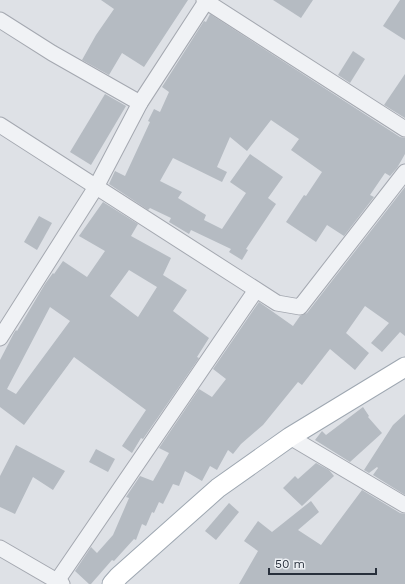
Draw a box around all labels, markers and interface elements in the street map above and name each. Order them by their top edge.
scale bar [269,550,376,576]
text: 50 m [275,557,305,571]

